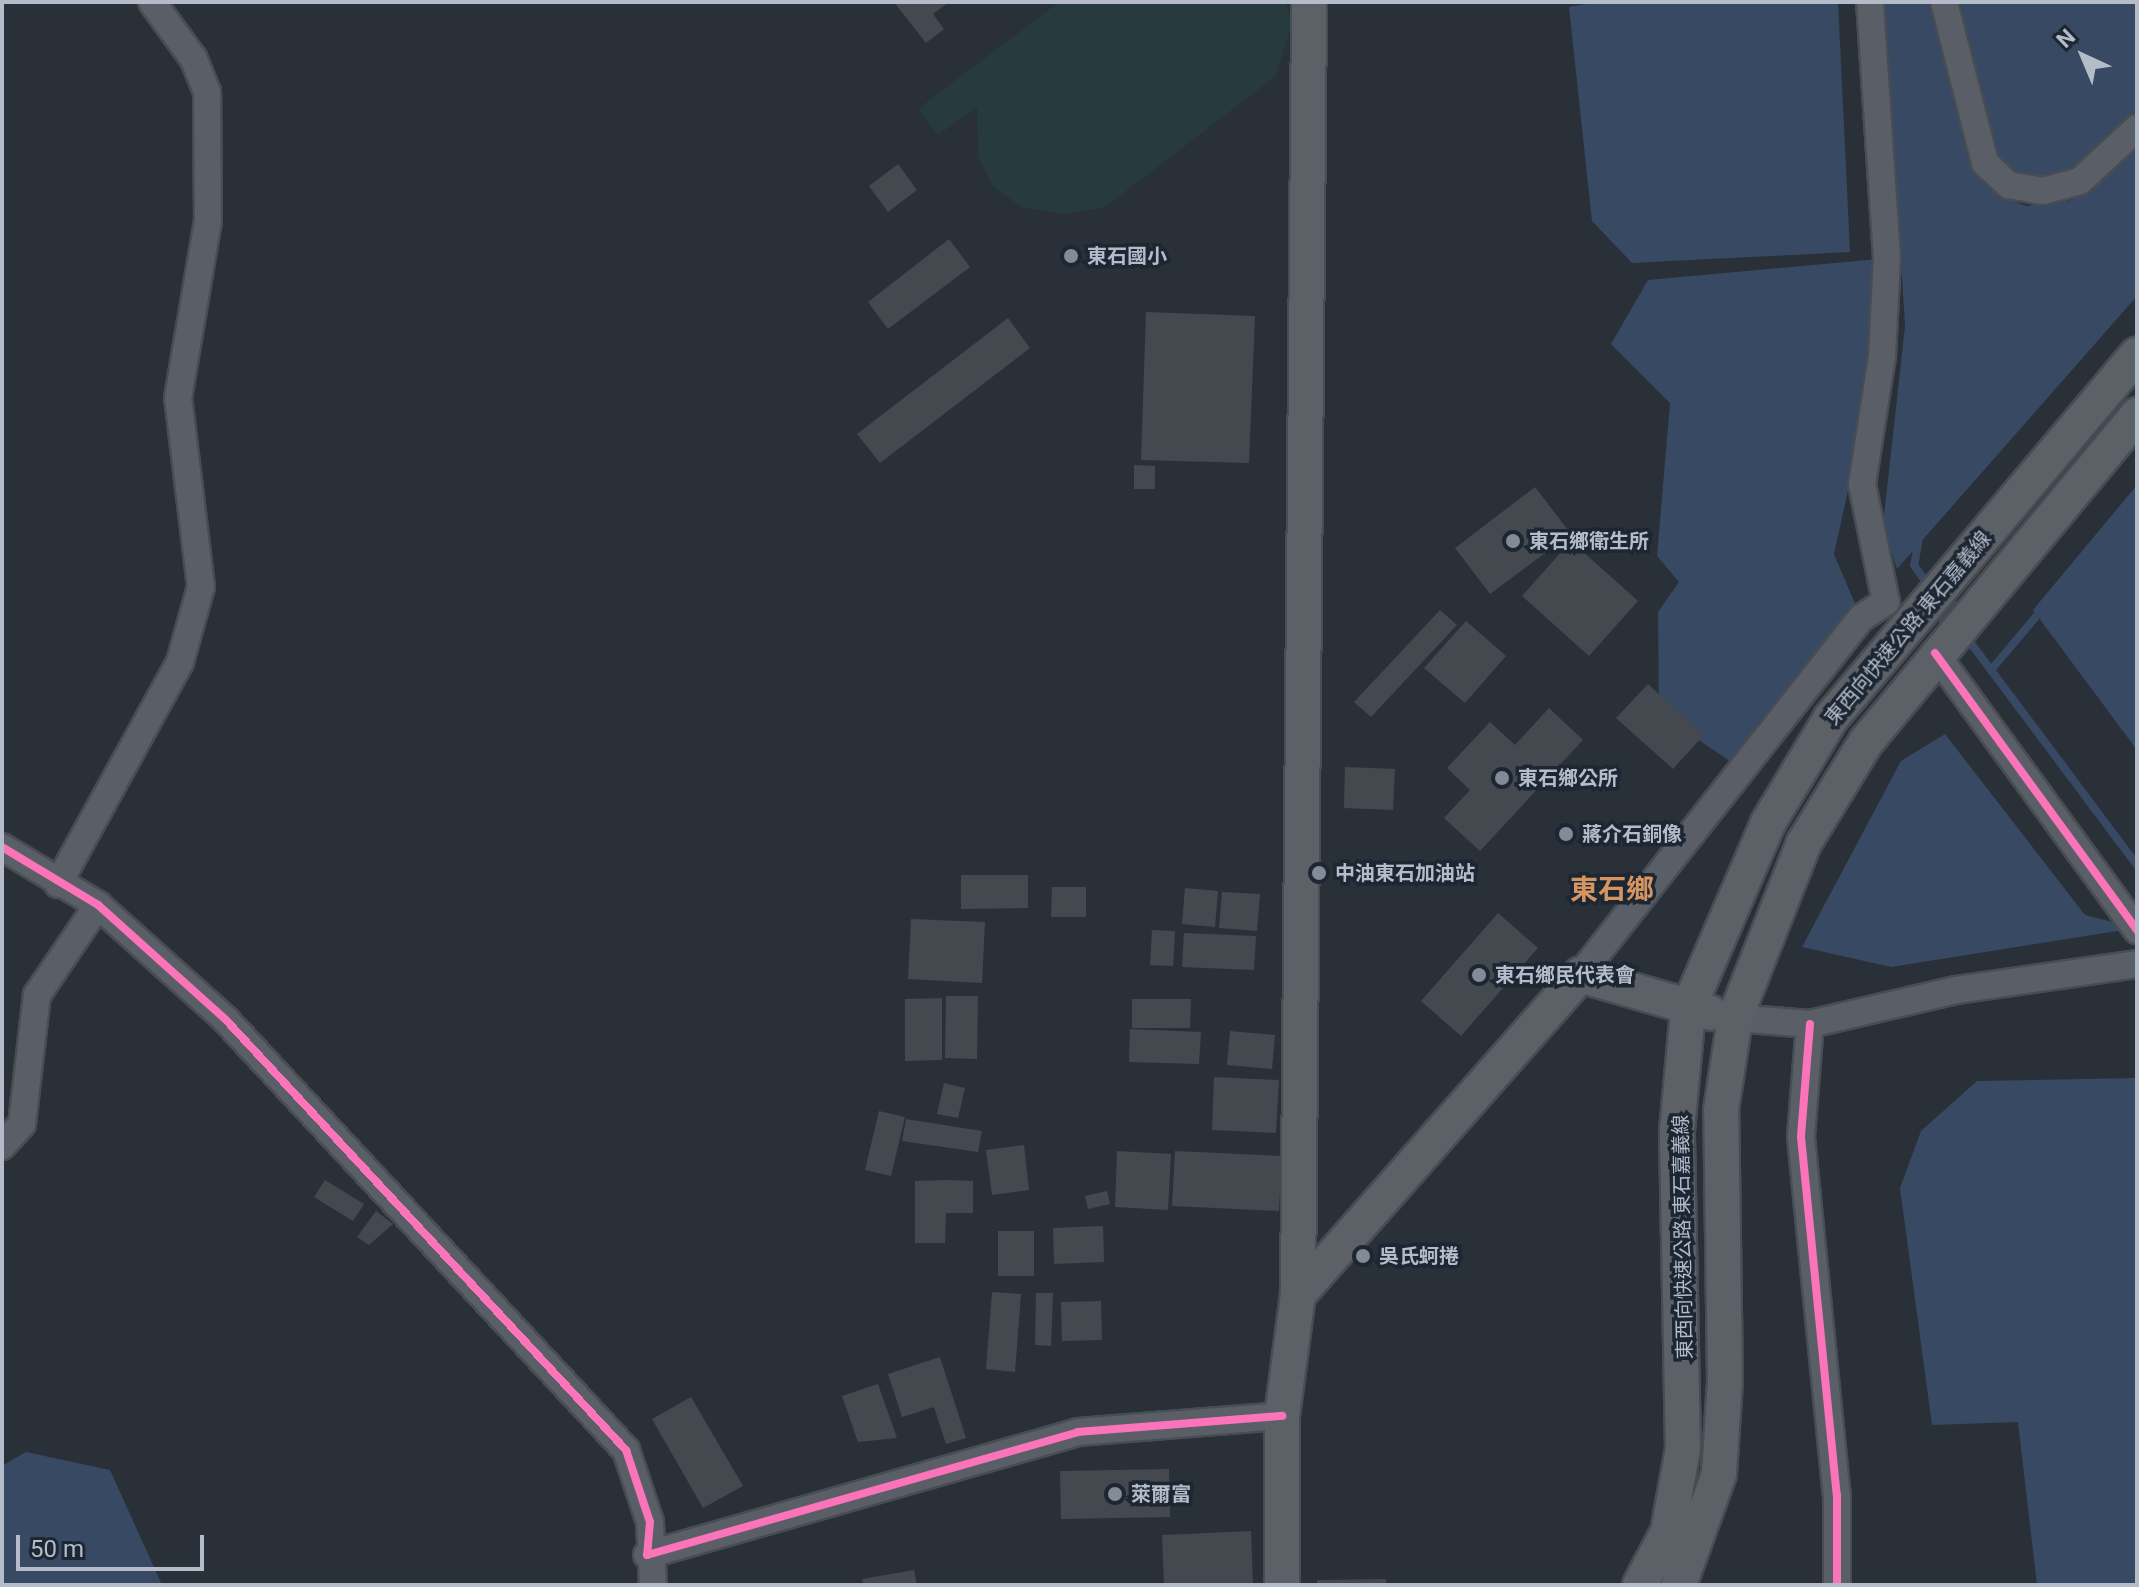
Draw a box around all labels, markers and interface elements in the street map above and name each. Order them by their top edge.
north arrow [2043,16,2123,96]
text: N [2052,24,2080,53]
place label: 東石國小 [1087,244,1167,268]
marker: 東石國小 [1062,247,1080,265]
street label: 東西向快速公路 東石嘉義線 [1820,526,1996,730]
place label: 東石鄉衛生所 [1529,529,1649,553]
marker: 東石鄉衛生所 [1504,532,1522,550]
place label: 東石鄉公所 [1518,766,1618,790]
marker: 東石鄉公所 [1493,769,1511,787]
place label: 蔣介石銅像 [1582,822,1682,846]
marker: 蔣介石銅像 [1557,825,1575,843]
place label: 中油東石加油站 [1335,861,1475,885]
marker: 中油東石加油站 [1310,864,1328,882]
district label: 東石鄉 [1570,873,1654,907]
place label: 東石鄉民代表會 [1495,963,1635,987]
marker: 東石鄉民代表會 [1470,966,1488,984]
street label: 東西向快速公路 東石嘉義線 [1669,1114,1697,1360]
place label: 吳氏蚵捲 [1379,1244,1459,1268]
marker: 吳氏蚵捲 [1354,1247,1372,1265]
place label: 萊爾富 [1131,1482,1191,1506]
marker: 萊爾富 [1106,1485,1124,1503]
scale bar [20,1519,208,1569]
text: 50 m [30,1535,84,1563]

